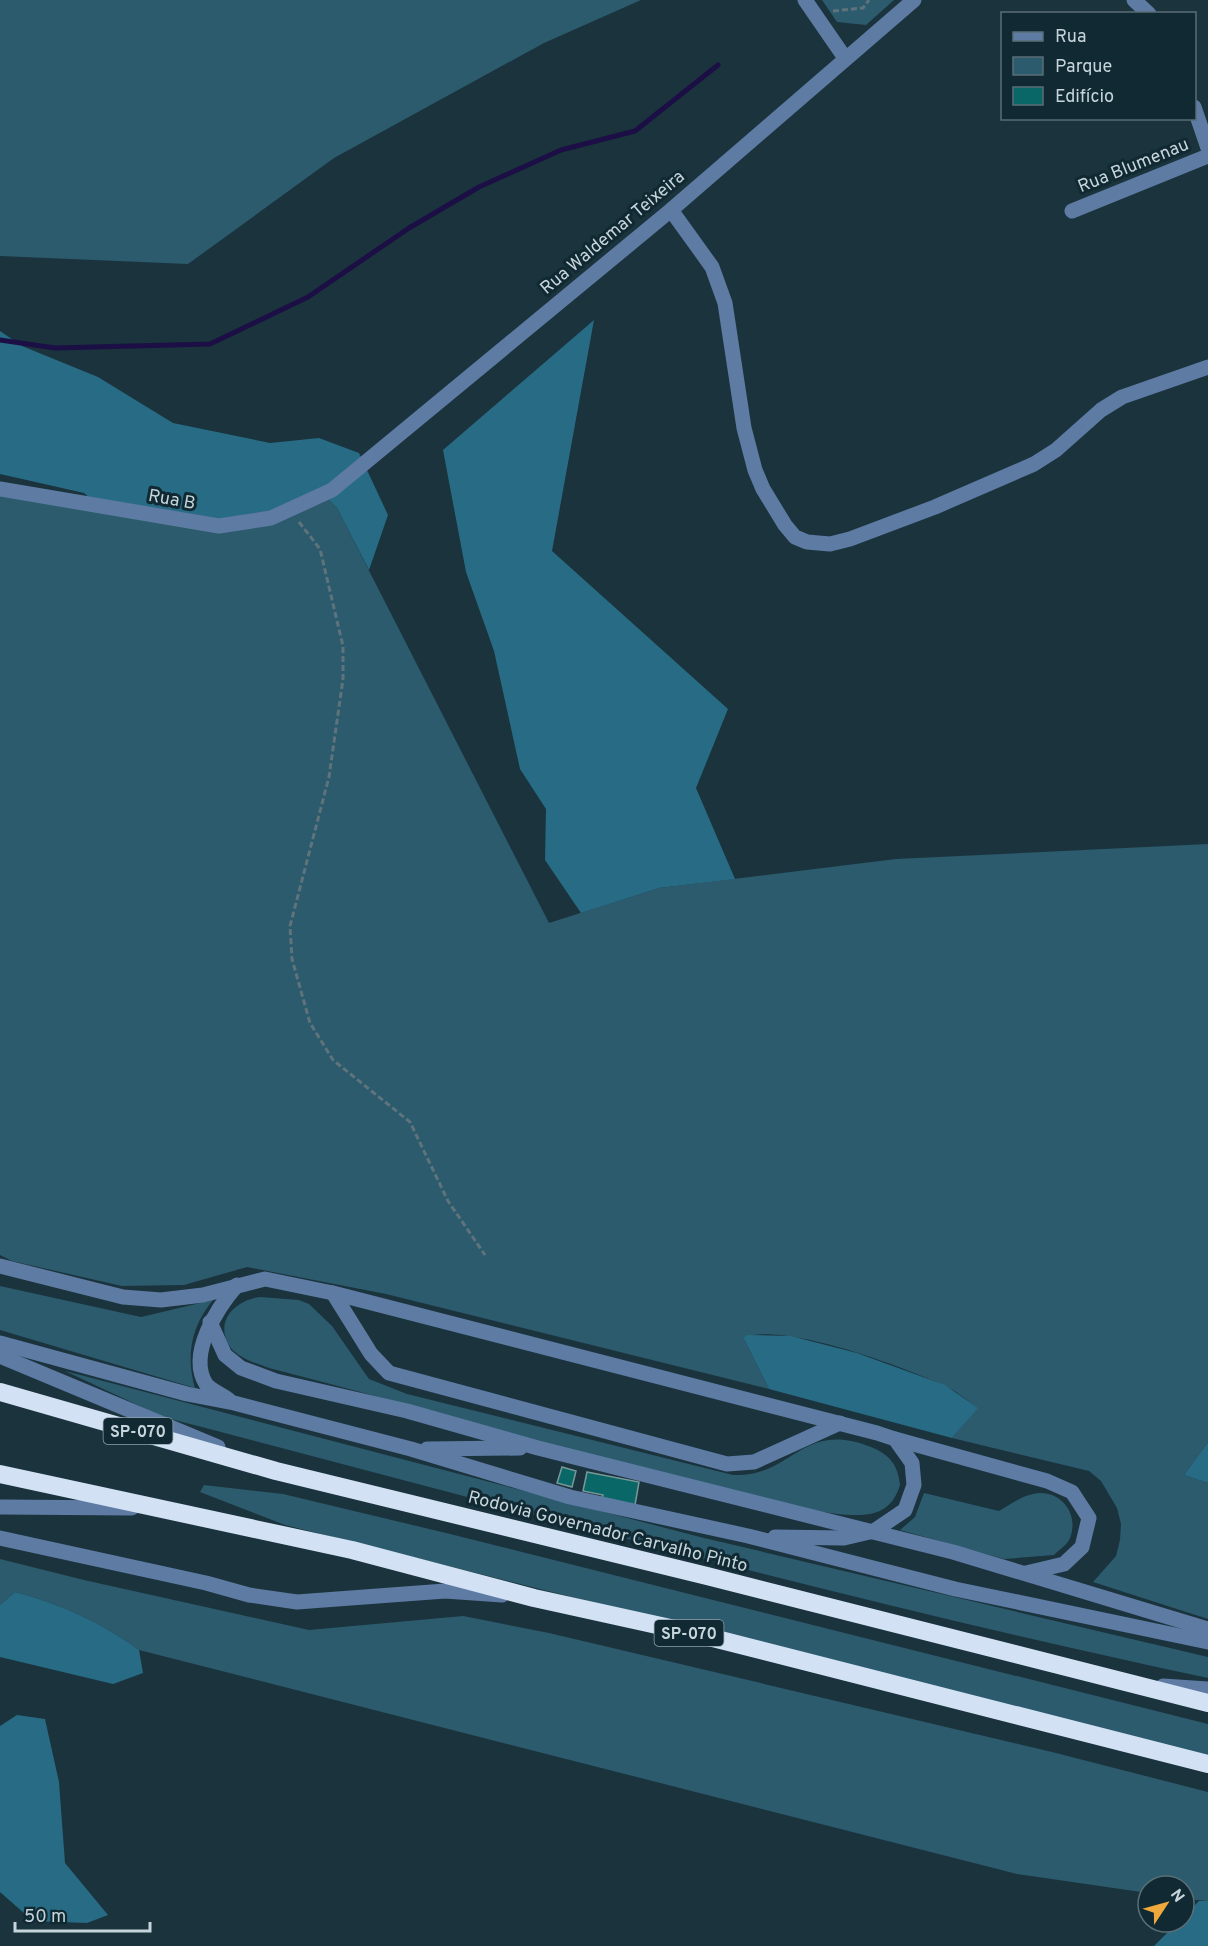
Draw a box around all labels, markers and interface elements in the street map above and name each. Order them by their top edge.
legend [1001,12,1196,120]
text: Rua [1055,26,1086,49]
text: Parque [1055,56,1112,79]
text: Edifício [1055,86,1114,109]
street label: Rua Blumenau [1075,134,1192,199]
street label: Rua Waldemar Teixeira [536,166,690,300]
street label: Rua B [146,485,197,516]
road number: SP-070 [104,1418,172,1444]
street label: Rodovia Governador Carvalho Pinto [465,1487,750,1578]
road number: SP-070 [654,1620,724,1646]
north arrow [1136,1874,1196,1934]
text: N [1165,1886,1188,1907]
scale bar [15,1895,150,1933]
text: 50 m [24,1906,66,1929]

